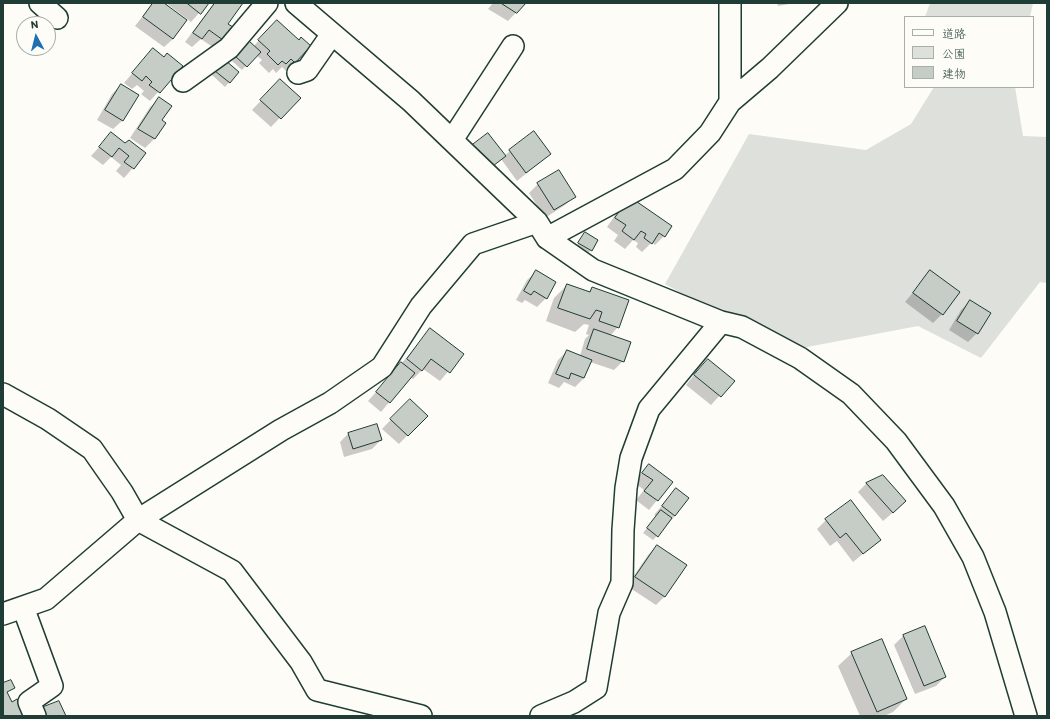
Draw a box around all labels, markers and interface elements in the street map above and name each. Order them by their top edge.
north arrow [16,16,56,56]
legend [904,16,1034,88]
text: N [30,18,39,31]
text: 道路 [942,27,966,41]
text: 公園 [942,47,966,61]
text: 建物 [942,67,966,81]

